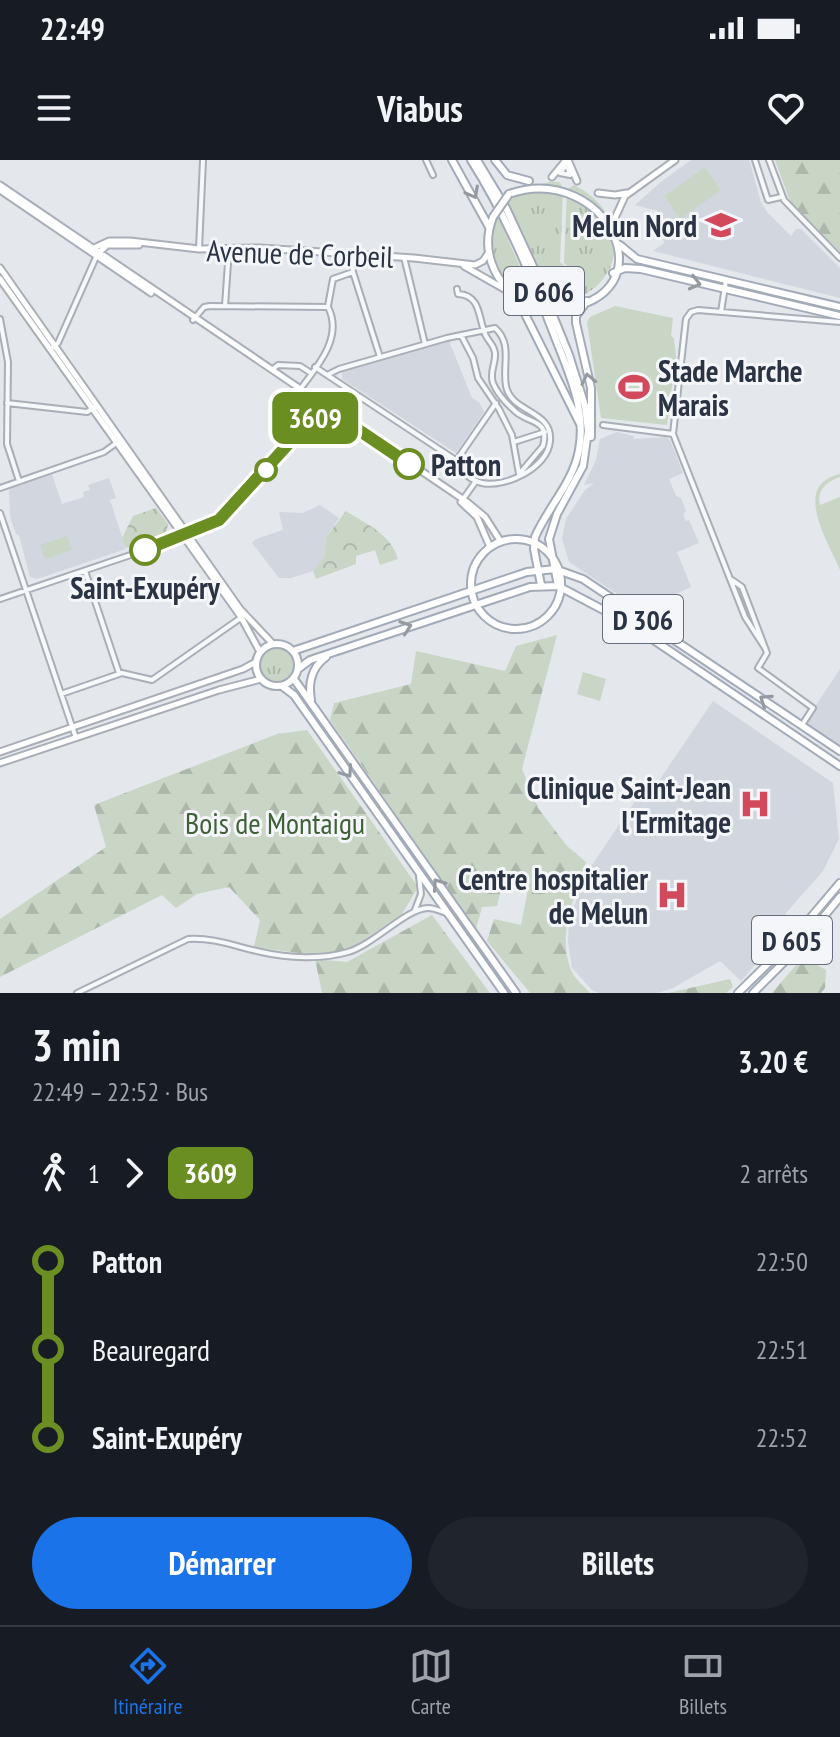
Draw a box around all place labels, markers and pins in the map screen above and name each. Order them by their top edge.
place label: Melun Nord [572,206,697,245]
school or university icon: Melun Nord [704,208,738,242]
place label: Stade Marche Marais [658,351,803,424]
sports icon: Stade Marche Marais [617,370,651,404]
place label: Patton [431,445,501,484]
marker: Patton [394,449,424,479]
unlabelled marker [255,459,277,481]
marker: Saint-Exupéry [130,535,160,565]
place label: Saint-Exupéry [70,568,221,607]
place label: Clinique Saint-Jean l'Ermitage [527,768,731,841]
hospital icon: Clinique Saint-Jean l'Ermitage [738,787,772,821]
place label: Centre hospitalier de Melun [458,859,648,932]
hospital icon: Centre hospitalier de Melun [655,878,689,912]

